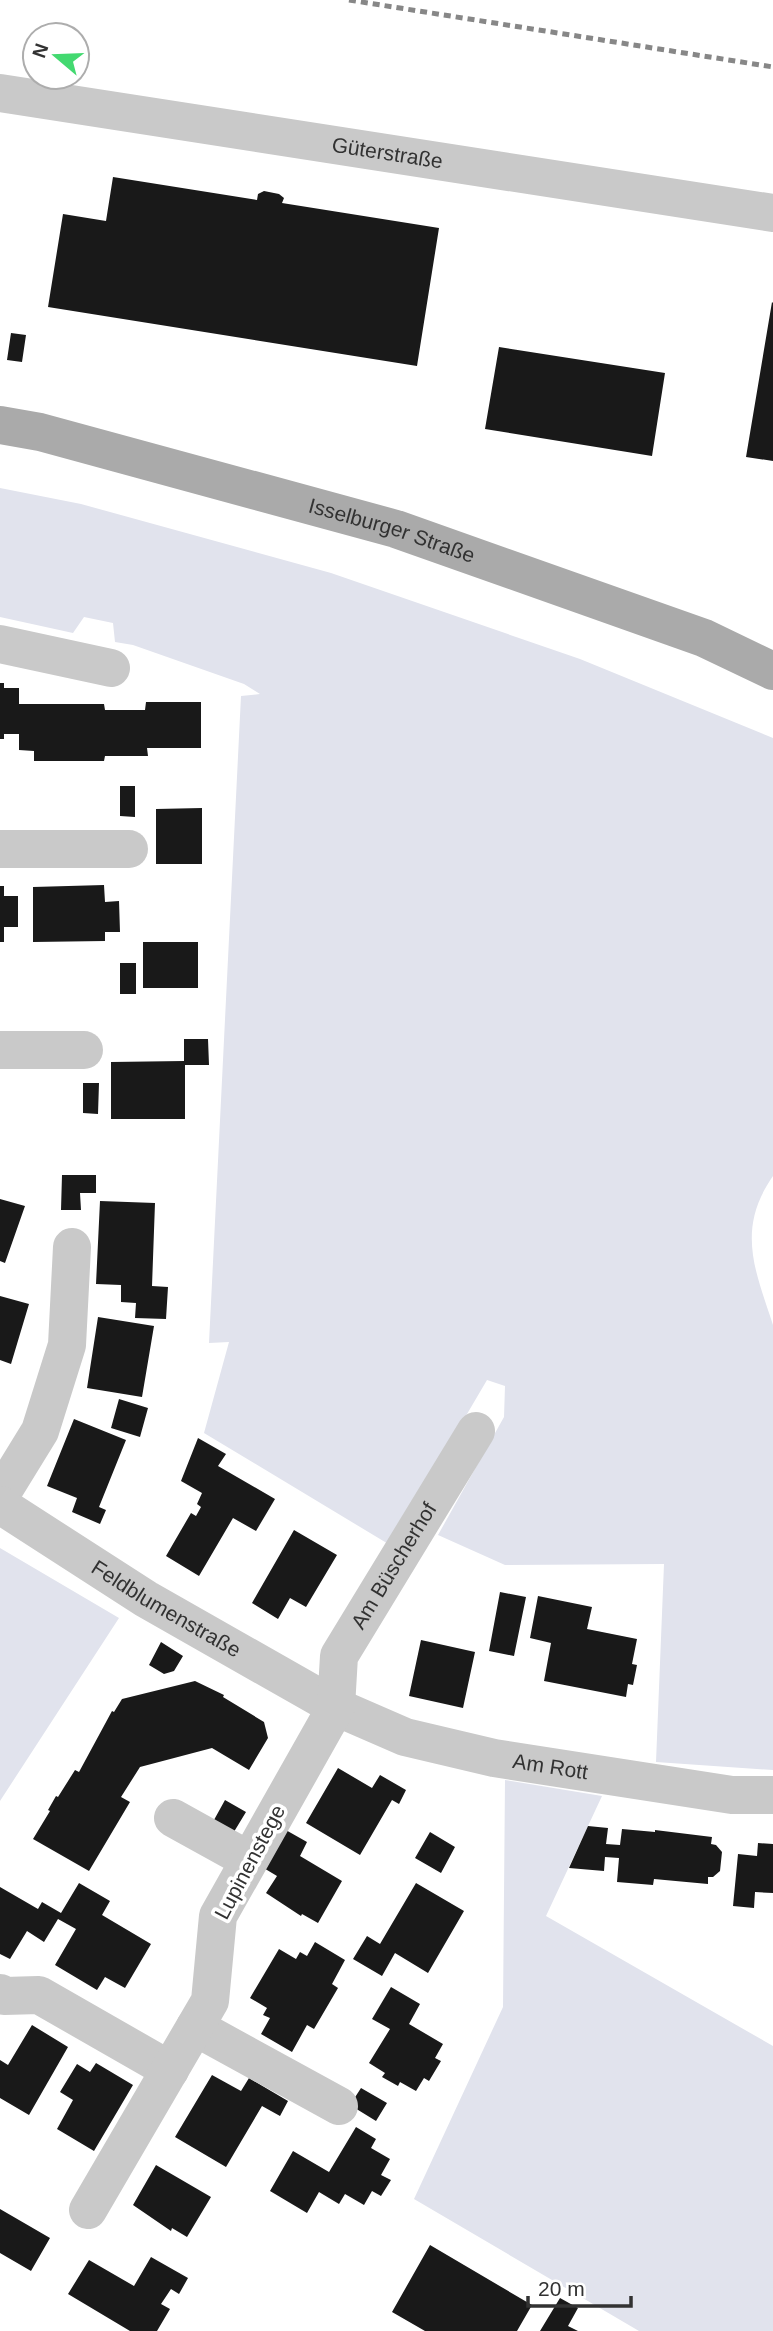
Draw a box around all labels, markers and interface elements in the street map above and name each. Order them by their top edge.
north arrow [21,21,91,91]
text: N [28,41,53,61]
street label: Güterstraße [330,133,445,173]
street label: Isselburger Straße [306,494,478,567]
street label: Am Büscherhof [346,1498,441,1633]
street label: Feldblumenstraße [88,1555,245,1661]
street label: Am Rott [511,1749,590,1783]
street label: Lupinenstege [210,1801,289,1923]
scale bar [528,2264,631,2308]
text: 20 m [538,2277,585,2300]

